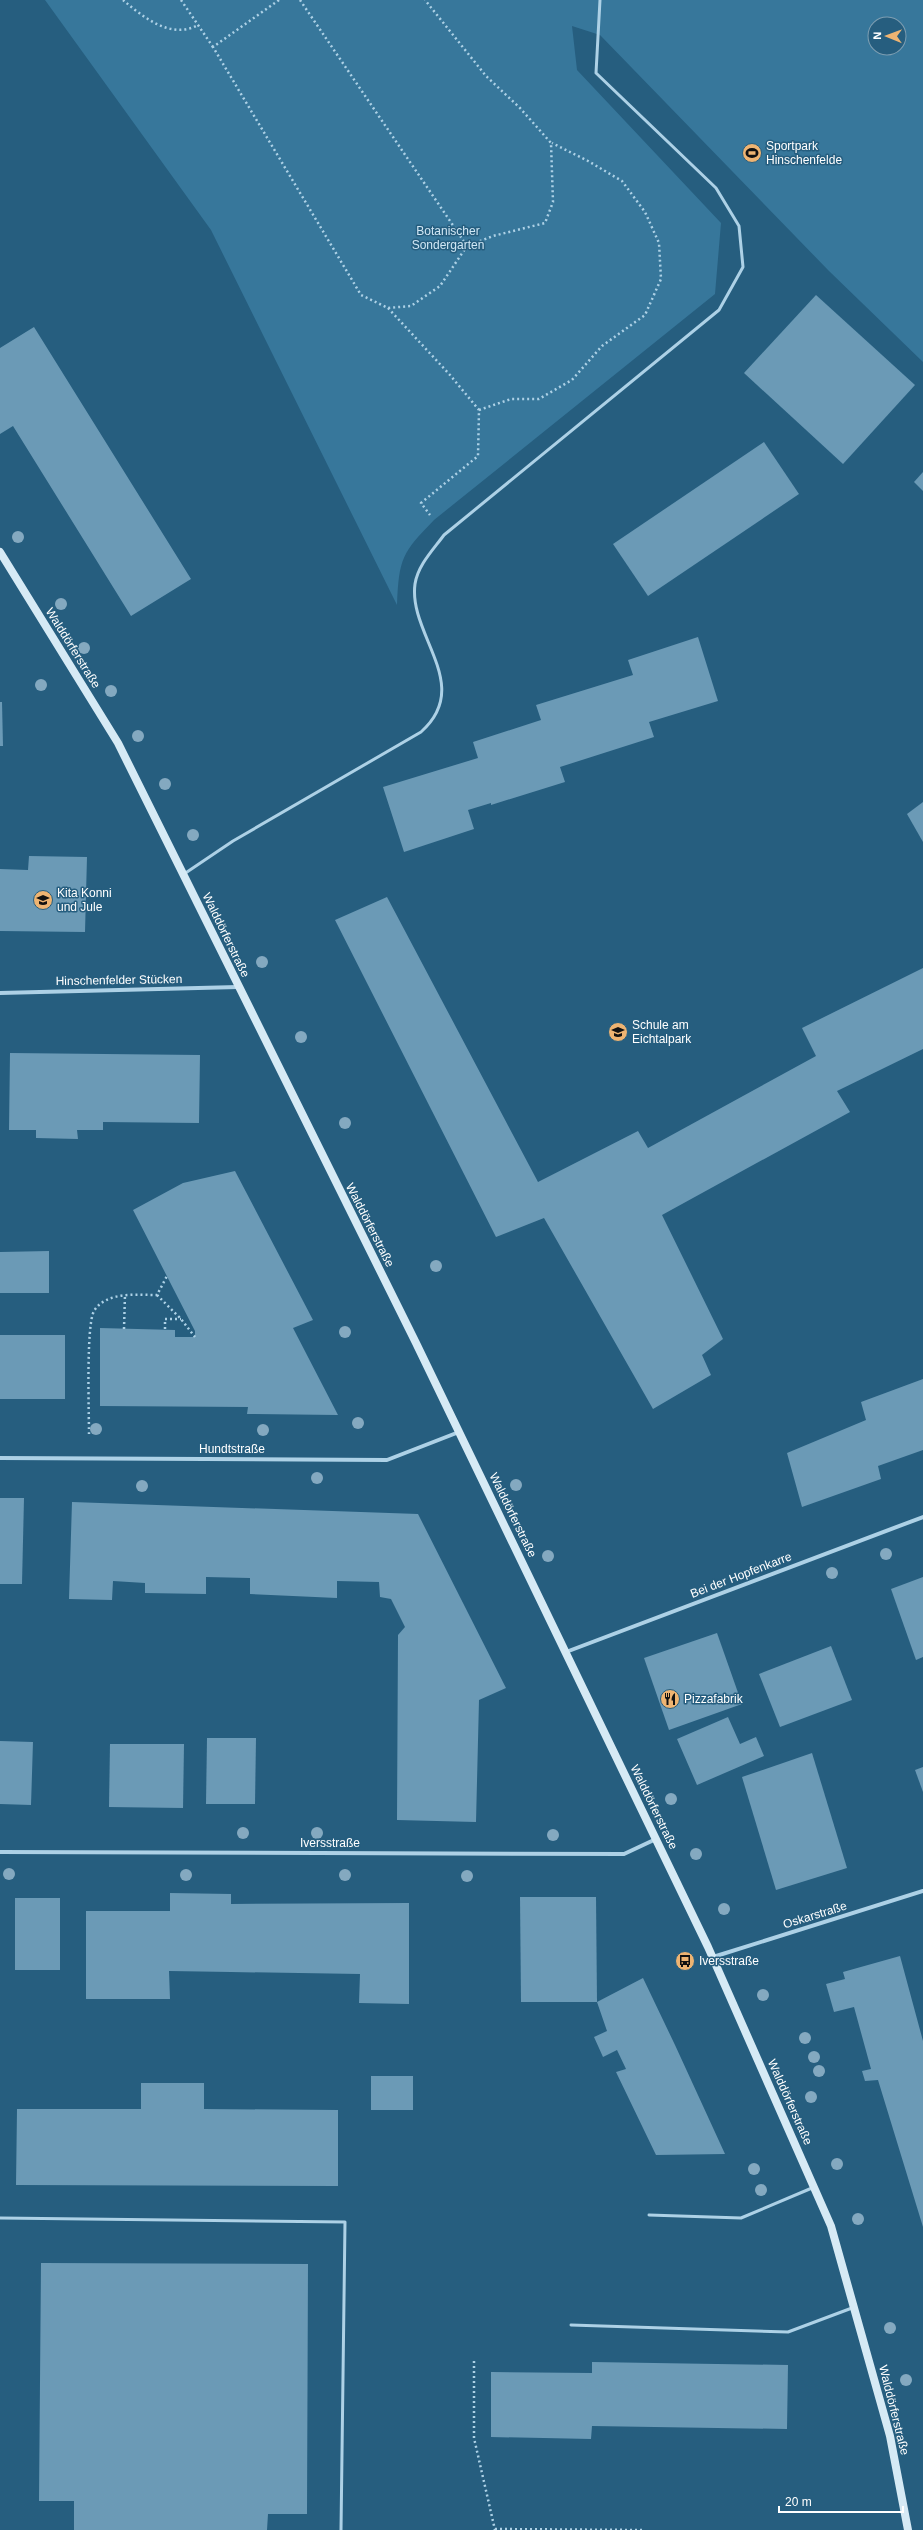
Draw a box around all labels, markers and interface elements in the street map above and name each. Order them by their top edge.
north arrow [867,16,907,56]
text: N [871,32,883,40]
place label: Sportpark Hinschenfelde [766,139,842,167]
sports icon: Sportpark Hinschenfelde [741,142,763,164]
park label: Botanischer Sondergarten [412,224,484,252]
street label: Walddörferstraße [43,605,104,691]
place label: Kita Konni und Jule [57,886,112,914]
school or university icon: Kita Konni und Jule [32,889,54,911]
street label: Walddörferstraße [199,890,253,980]
street label: Hinschenfelder Stücken [56,972,182,988]
place label: Schule am Eichtalpark [632,1018,692,1046]
school or university icon: Schule am Eichtalpark [607,1021,629,1043]
street label: Walddörferstraße [343,1181,397,1270]
street label: Hundtstraße [199,1442,265,1456]
street label: Walddörferstraße [486,1470,540,1560]
street label: Bei der Hopfenkarre [688,1549,794,1601]
restaurant icon: Pizzafabrik [659,1688,681,1710]
place label: Pizzafabrik [684,1692,744,1706]
street label: Walddörferstraße [627,1762,681,1852]
street label: Iversstraße [300,1836,360,1850]
street label: Oskarstraße [781,1899,849,1931]
bus stop icon: Iversstraße [674,1950,696,1972]
place label: Iversstraße [699,1954,759,1968]
street label: Walddörferstraße [765,2057,815,2147]
street label: Walddörferstraße [876,2364,912,2457]
scale bar [779,2488,903,2514]
text: 20 m [785,2495,812,2509]

